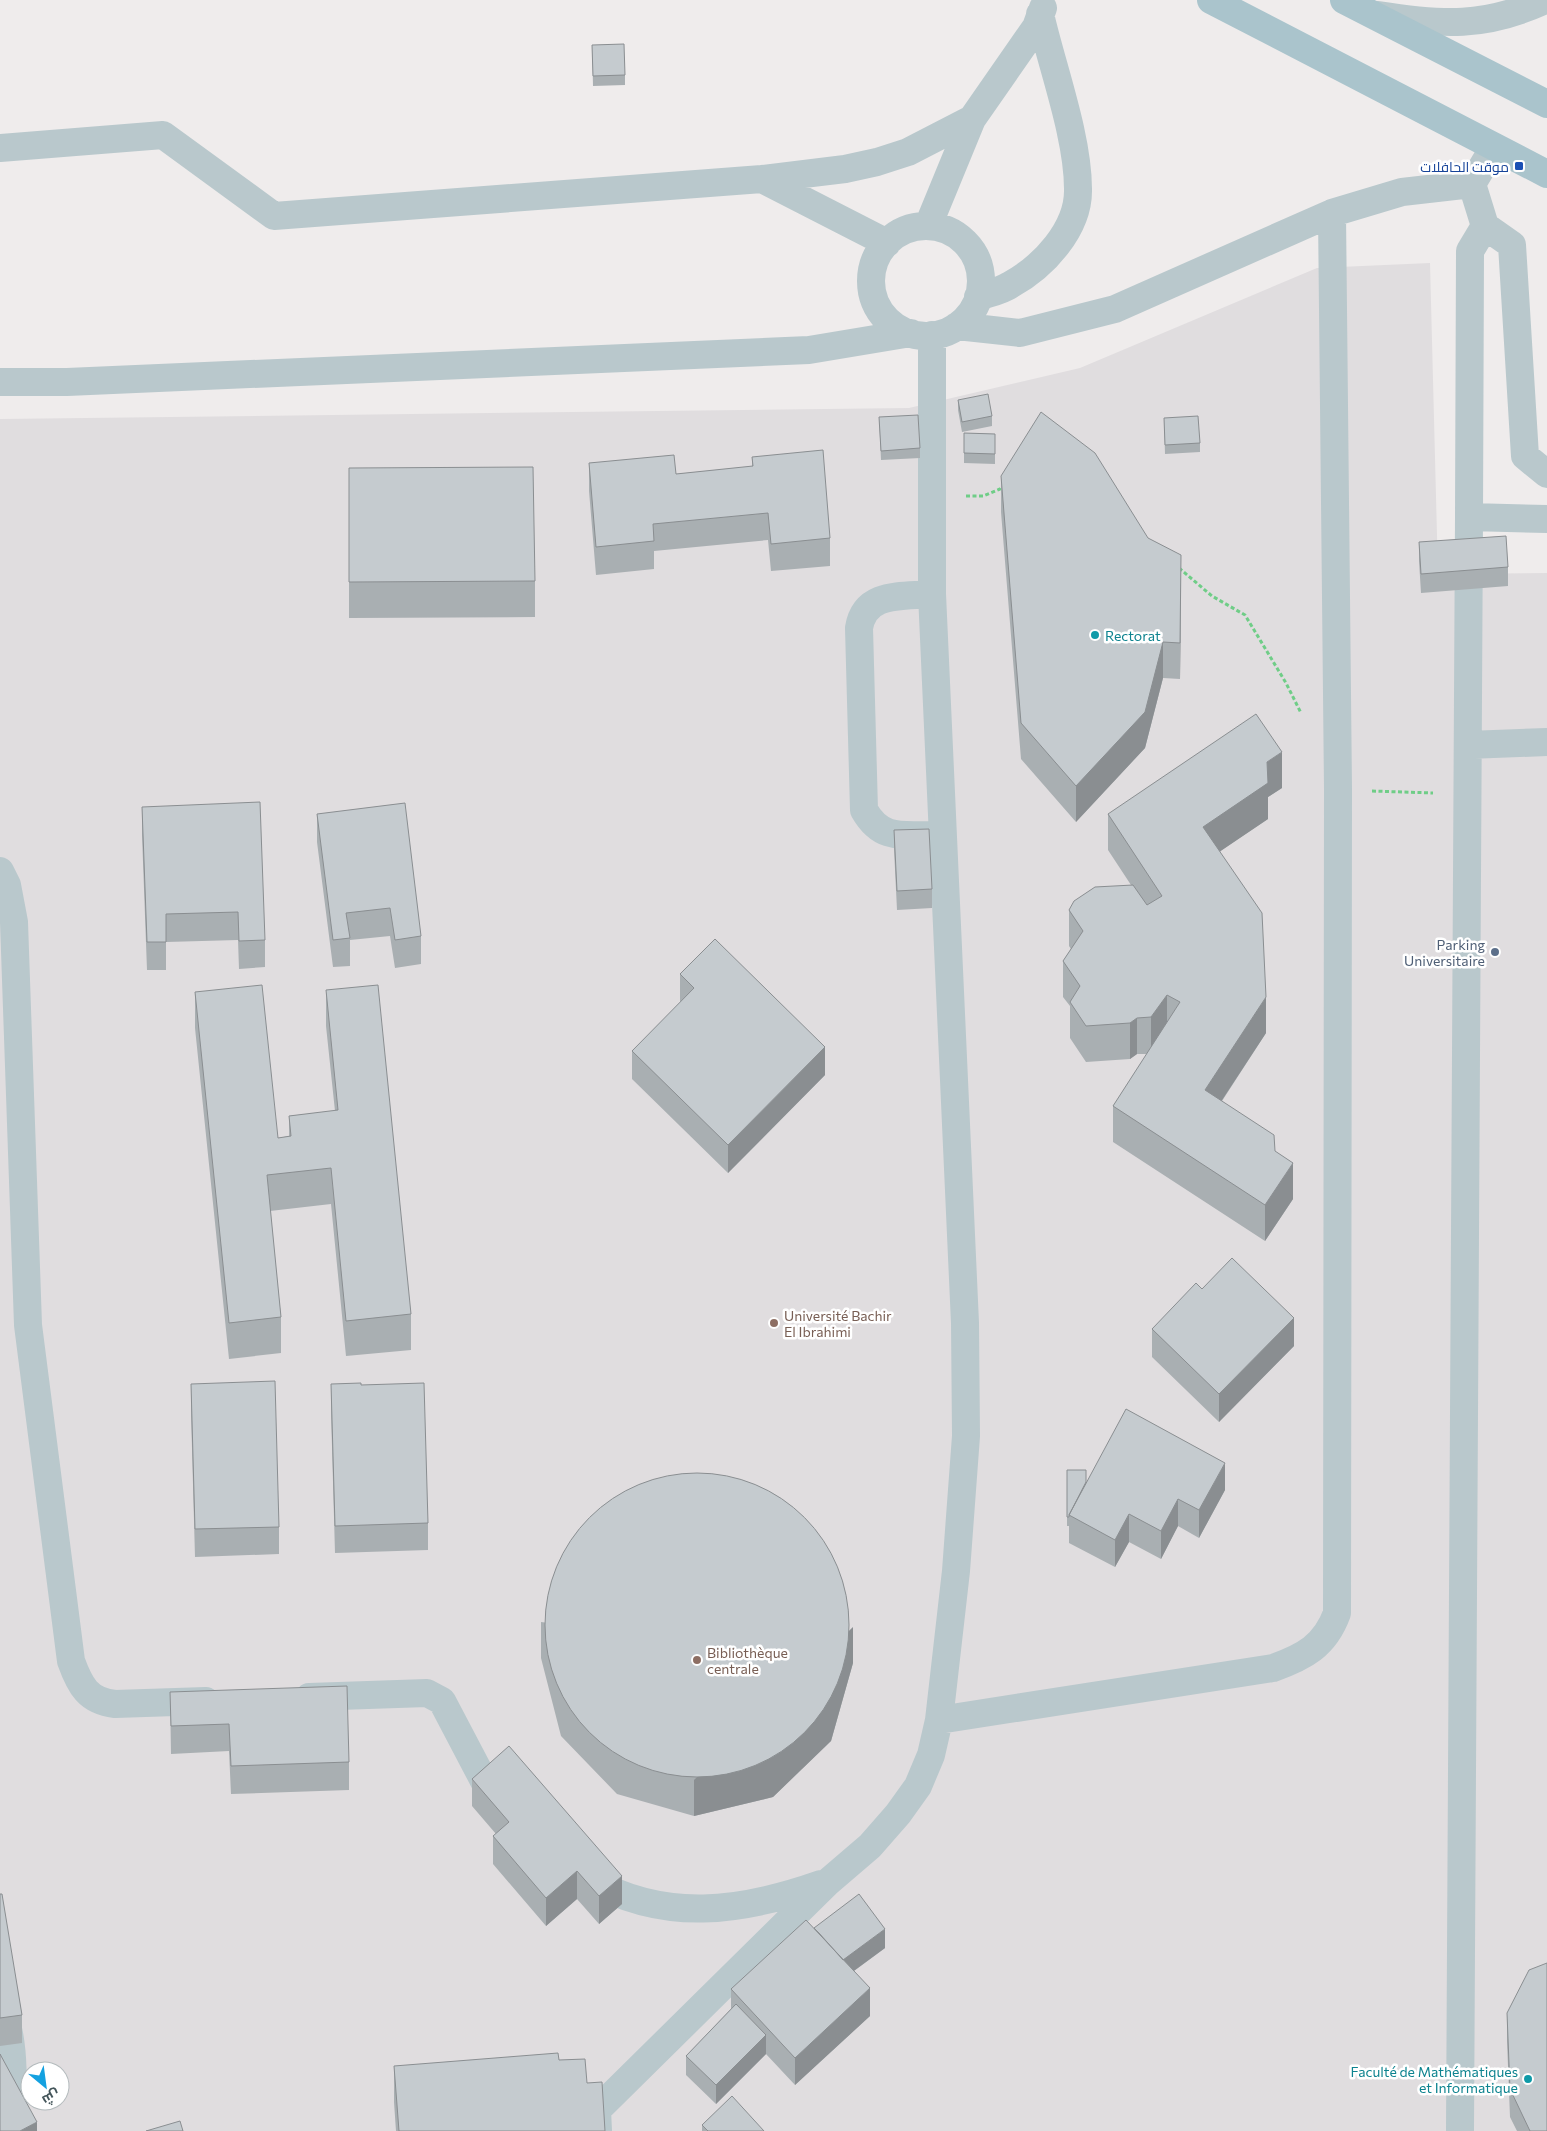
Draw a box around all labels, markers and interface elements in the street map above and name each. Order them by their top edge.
place label: موقت الحافلات [1420,158,1509,175]
marker: موقت الحافلات [1513,160,1525,172]
place label: Rectorat [1105,627,1161,644]
marker: Rectorat [1089,629,1101,641]
place label: Parking Universitaire [1404,936,1485,969]
marker: Parking Universitaire [1489,946,1501,958]
place label: Université Bachir El Ibrahimi [784,1307,892,1340]
marker: Université Bachir El Ibrahimi [768,1317,780,1329]
place label: Bibliothèque centrale [707,1644,788,1677]
marker: Bibliothèque centrale [691,1654,703,1666]
north arrow [20,2061,70,2111]
place label: Faculté de Mathématiques et Informatique [1350,2063,1518,2096]
marker: Faculté de Mathématiques et Informatique [1522,2073,1534,2085]
text: ش [39,2085,64,2110]

